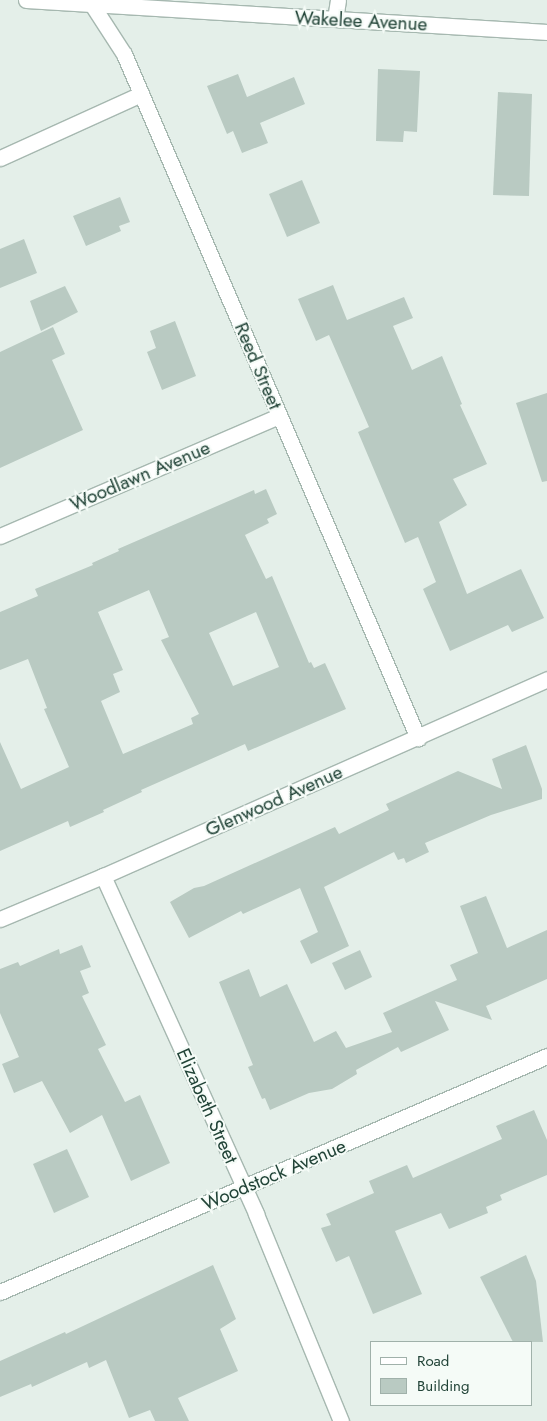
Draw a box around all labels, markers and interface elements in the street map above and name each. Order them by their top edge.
street label: Wakelee Avenue [294,6,428,36]
street label: Reed Street [230,319,286,413]
street label: Woodlawn Avenue [66,436,214,516]
street label: Glenwood Avenue [202,761,346,841]
street label: Elizabeth Street [171,1045,243,1167]
street label: Woodstock Avenue [199,1134,349,1216]
legend [370,1341,532,1406]
text: Road [417,1350,449,1372]
text: Building [417,1375,469,1397]

